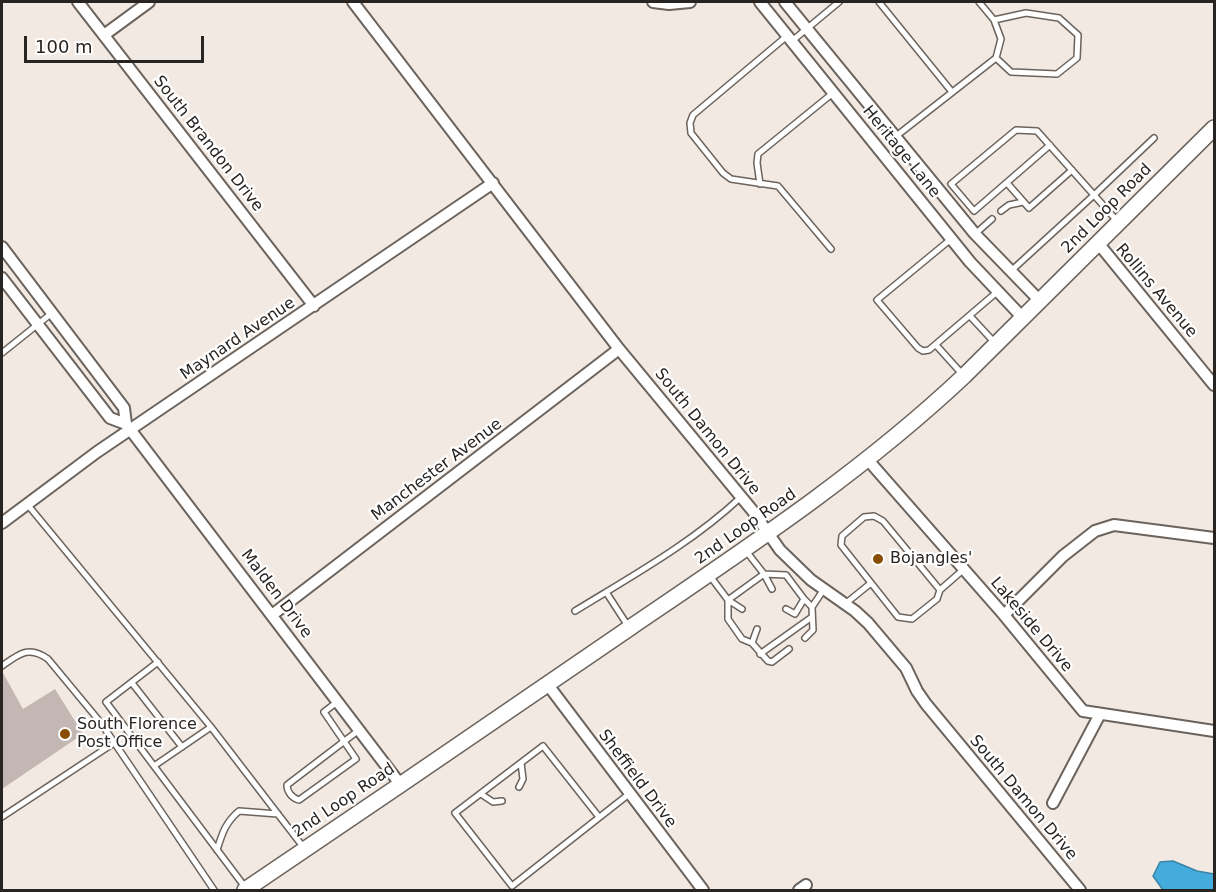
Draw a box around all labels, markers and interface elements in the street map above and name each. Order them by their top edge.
scale bar [27,24,207,62]
text: 100 m [35,36,93,57]
street label: South Brandon Drive [149,72,267,216]
street label: Heritage Lane [858,102,944,202]
street label: 2nd Loop Road [1058,160,1156,258]
street label: Rollins Avenue [1111,240,1201,342]
street label: Maynard Avenue [177,294,299,384]
street label: South Damon Drive [650,365,764,499]
street label: Manchester Avenue [368,415,506,525]
street label: 2nd Loop Road [692,485,800,569]
street label: Malden Drive [236,546,316,642]
place label: Bojangles' [890,549,972,569]
marker: Bojangles' [871,552,885,566]
street label: Lakeside Drive [986,574,1076,676]
place label: South Florence Post Office [77,715,197,753]
street label: Sheffield Drive [594,726,680,832]
marker: South Florence Post Office [58,727,72,741]
street label: South Damon Drive [965,732,1081,864]
street label: 2nd Loop Road [289,760,399,842]

